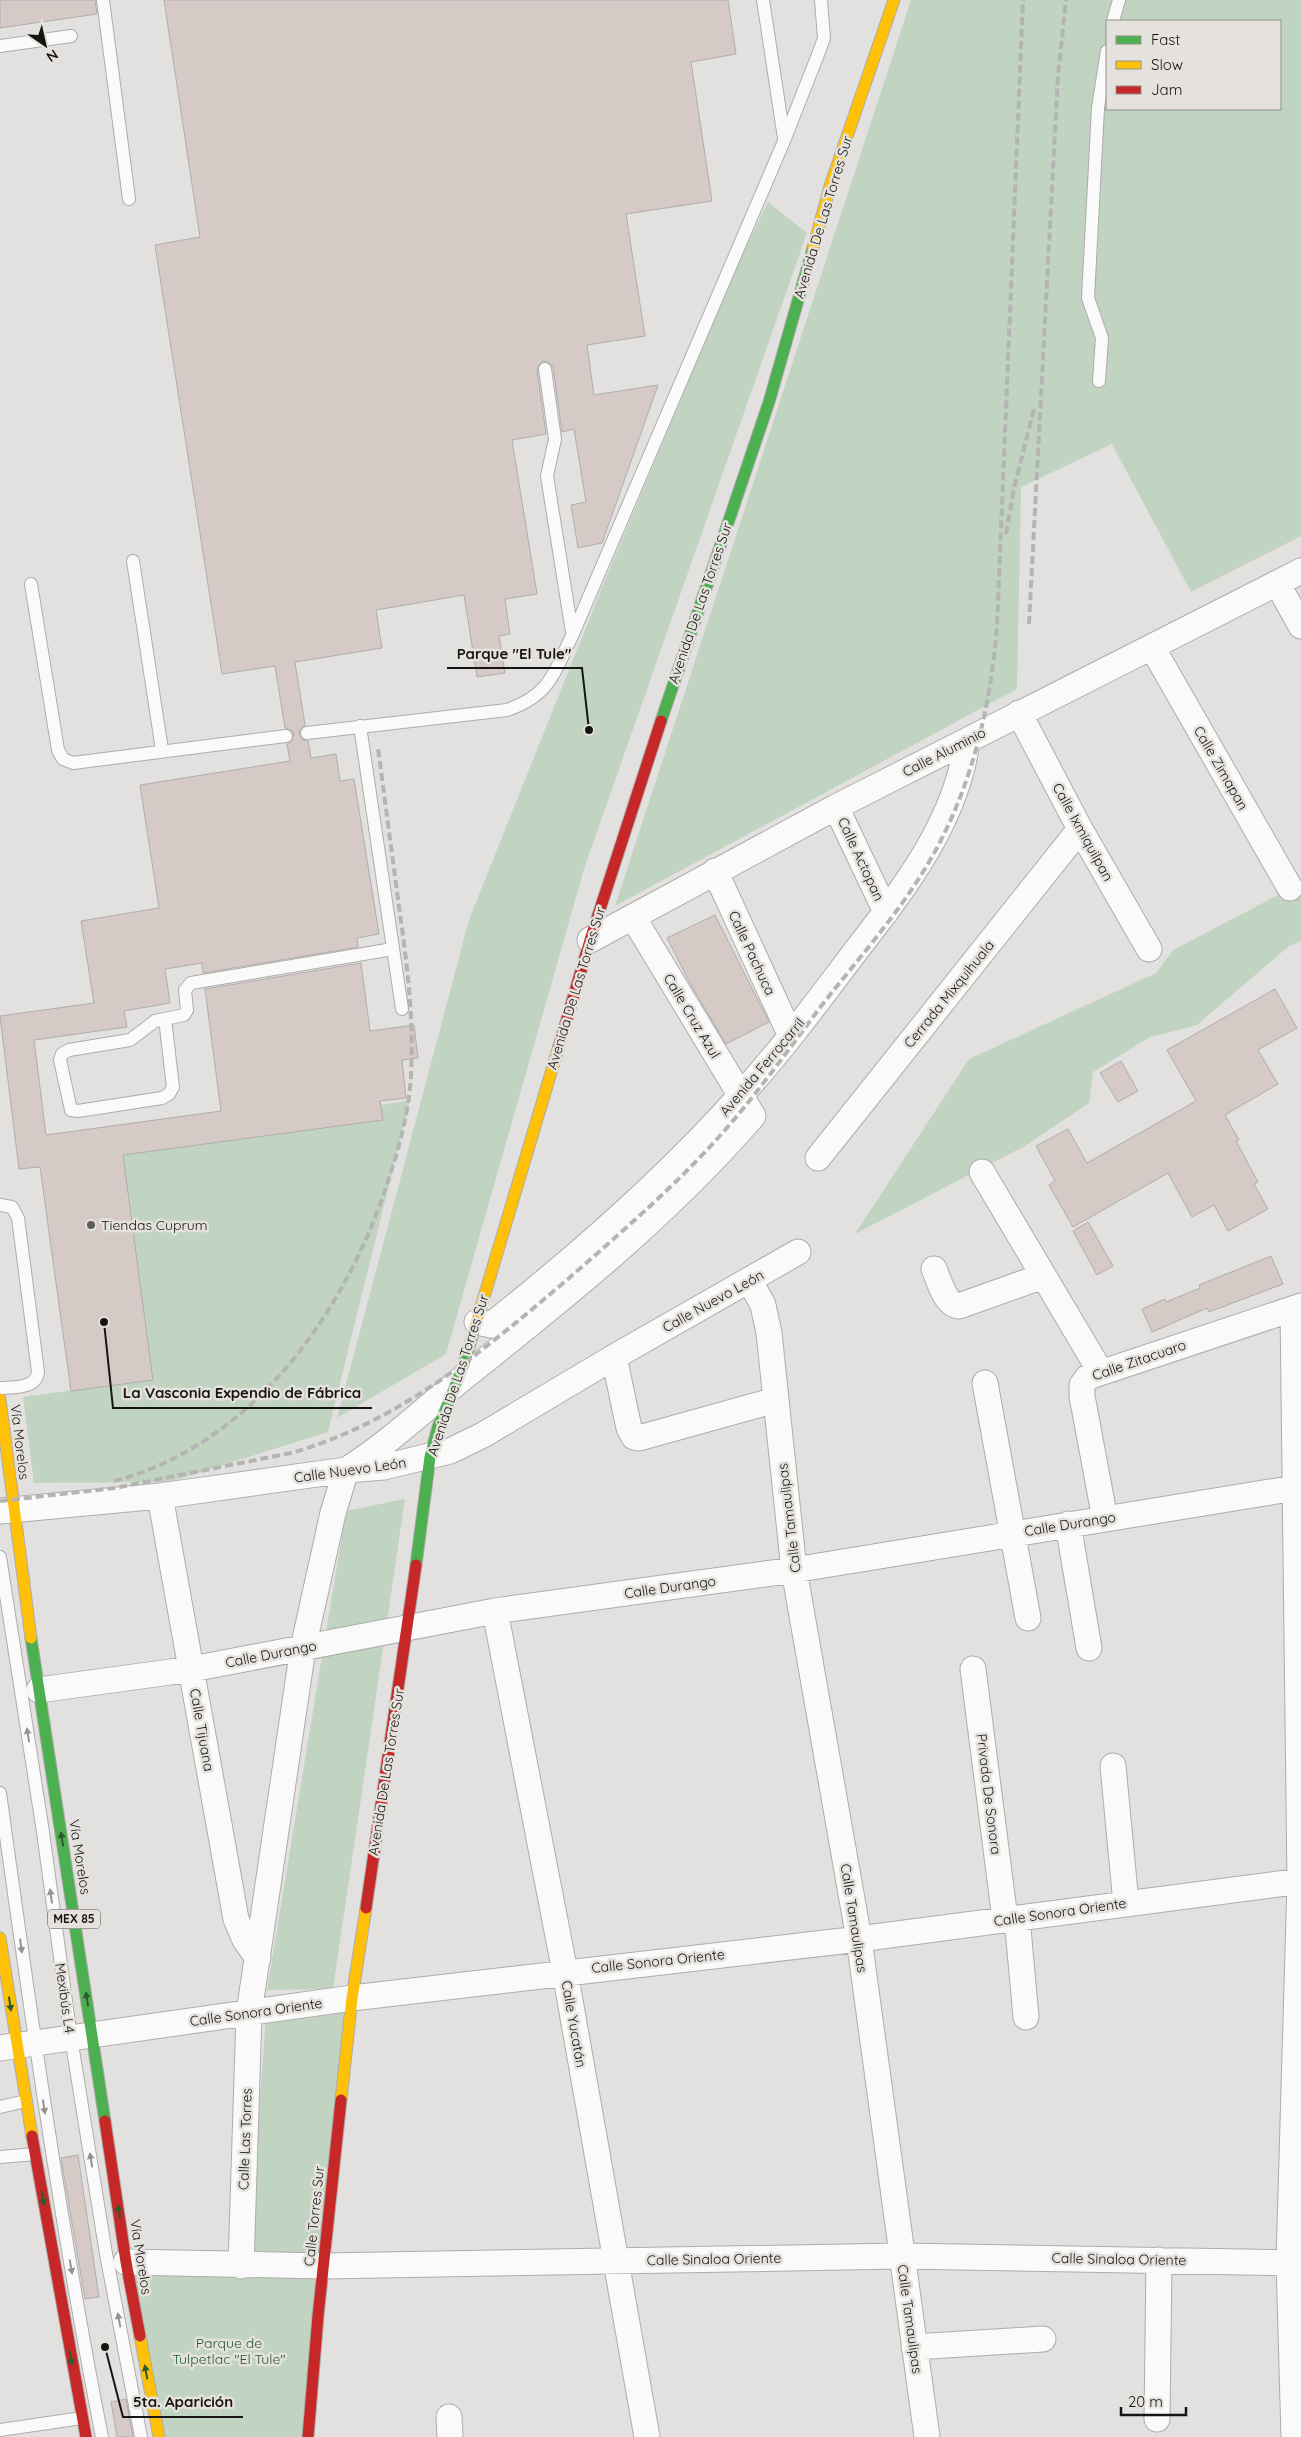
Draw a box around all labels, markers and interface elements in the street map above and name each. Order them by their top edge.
north arrow [20,20,70,70]
legend [1106,20,1281,110]
text: Fast [1151,30,1180,49]
text: N [43,45,62,66]
text: Slow [1151,55,1183,74]
text: Jam [1151,80,1182,99]
street label: Avenida De Las Torres Sur [790,133,857,301]
street label: Avenida De Las Torres Sur [664,519,736,686]
callout: Parque "El Tule" [447,638,582,668]
text: Parque "El Tule" [457,644,572,663]
street label: Calle Aluminio [899,723,989,781]
street label: Calle Zimapan [1190,723,1252,813]
street label: Calle Ixmiquilpan [1049,780,1117,884]
street label: Calle Actopan [834,814,888,904]
street label: Avenida De Las Torres Sur [543,904,610,1072]
street label: Calle Pachuca [725,908,779,998]
street label: Cerrada Mixquihuala [900,936,998,1052]
street label: Calle Cruz Azul [660,970,724,1062]
street label: Avenida Ferrocarril [716,1014,808,1120]
place label: Tiendas Cuprum [101,1216,208,1234]
marker: Tiendas Cuprum [85,1219,97,1231]
street label: Calle Nuevo León [659,1266,767,1336]
street label: Avenida De Las Torres Sur [423,1291,493,1458]
street label: Calle Zitacuaro [1090,1336,1188,1384]
callout: La Vasconia Expendio de Fábrica [113,1378,372,1408]
text: La Vasconia Expendio de Fábrica [123,1383,361,1402]
street label: Vía Morelos [6,1403,34,1481]
street label: Calle Nuevo León [293,1453,407,1487]
street label: Calle Tamaulipas [773,1462,805,1574]
street label: Calle Durango [1023,1508,1117,1540]
street label: Calle Durango [623,1572,717,1602]
street label: Calle Durango [224,1636,318,1672]
street label: Avenida De Las Torres Sur [364,1686,408,1857]
street label: Calle Tijuana [186,1687,218,1773]
one-way arrow [23,1727,31,1743]
street label: Privada De Sonora [973,1732,1005,1856]
street label: Vía Morelos [65,1818,95,1896]
one-way arrow [58,1830,66,1846]
street label: Calle Tamaulipas [837,1862,871,1974]
one-way arrow [47,1887,55,1903]
street label: Calle Sonora Oriente [993,1894,1128,1930]
road number: MEX 85 [48,1910,100,1928]
one-way arrow [17,1938,25,1954]
street label: Calle Sonora Oriente [591,1945,726,1977]
street label: Mexibús L4 [51,1962,79,2034]
street label: Calle Yucatán [557,1979,591,2069]
one-way arrow [83,1991,91,2007]
street label: Calle Sonora Oriente [189,1994,324,2030]
one-way arrow [7,1996,15,2012]
street label: Calle Las Torres [234,2088,256,2190]
one-way arrow [40,2099,48,2115]
one-way arrow [86,2152,94,2168]
street label: Calle Torres Sur [300,2164,328,2267]
one-way arrow [40,2191,48,2207]
one-way arrow [115,2203,123,2219]
street label: Vía Morelos [126,2218,156,2296]
street label: Calle Sinaloa Oriente [647,2249,782,2269]
street label: Calle Sinaloa Oriente [1052,2249,1187,2269]
one-way arrow [67,2259,75,2275]
street label: Calle Tamaulipas [893,2263,927,2375]
one-way arrow [114,2312,122,2328]
park label: Parque de Tulpetlac "El Tule" [172,2334,286,2368]
one-way arrow [68,2351,76,2367]
one-way arrow [142,2363,150,2379]
scale bar [1121,2384,1186,2416]
callout: 5ta. Aparición [123,2387,243,2417]
text: 5ta. Aparición [133,2392,233,2411]
text: 20 m [1128,2392,1163,2411]

